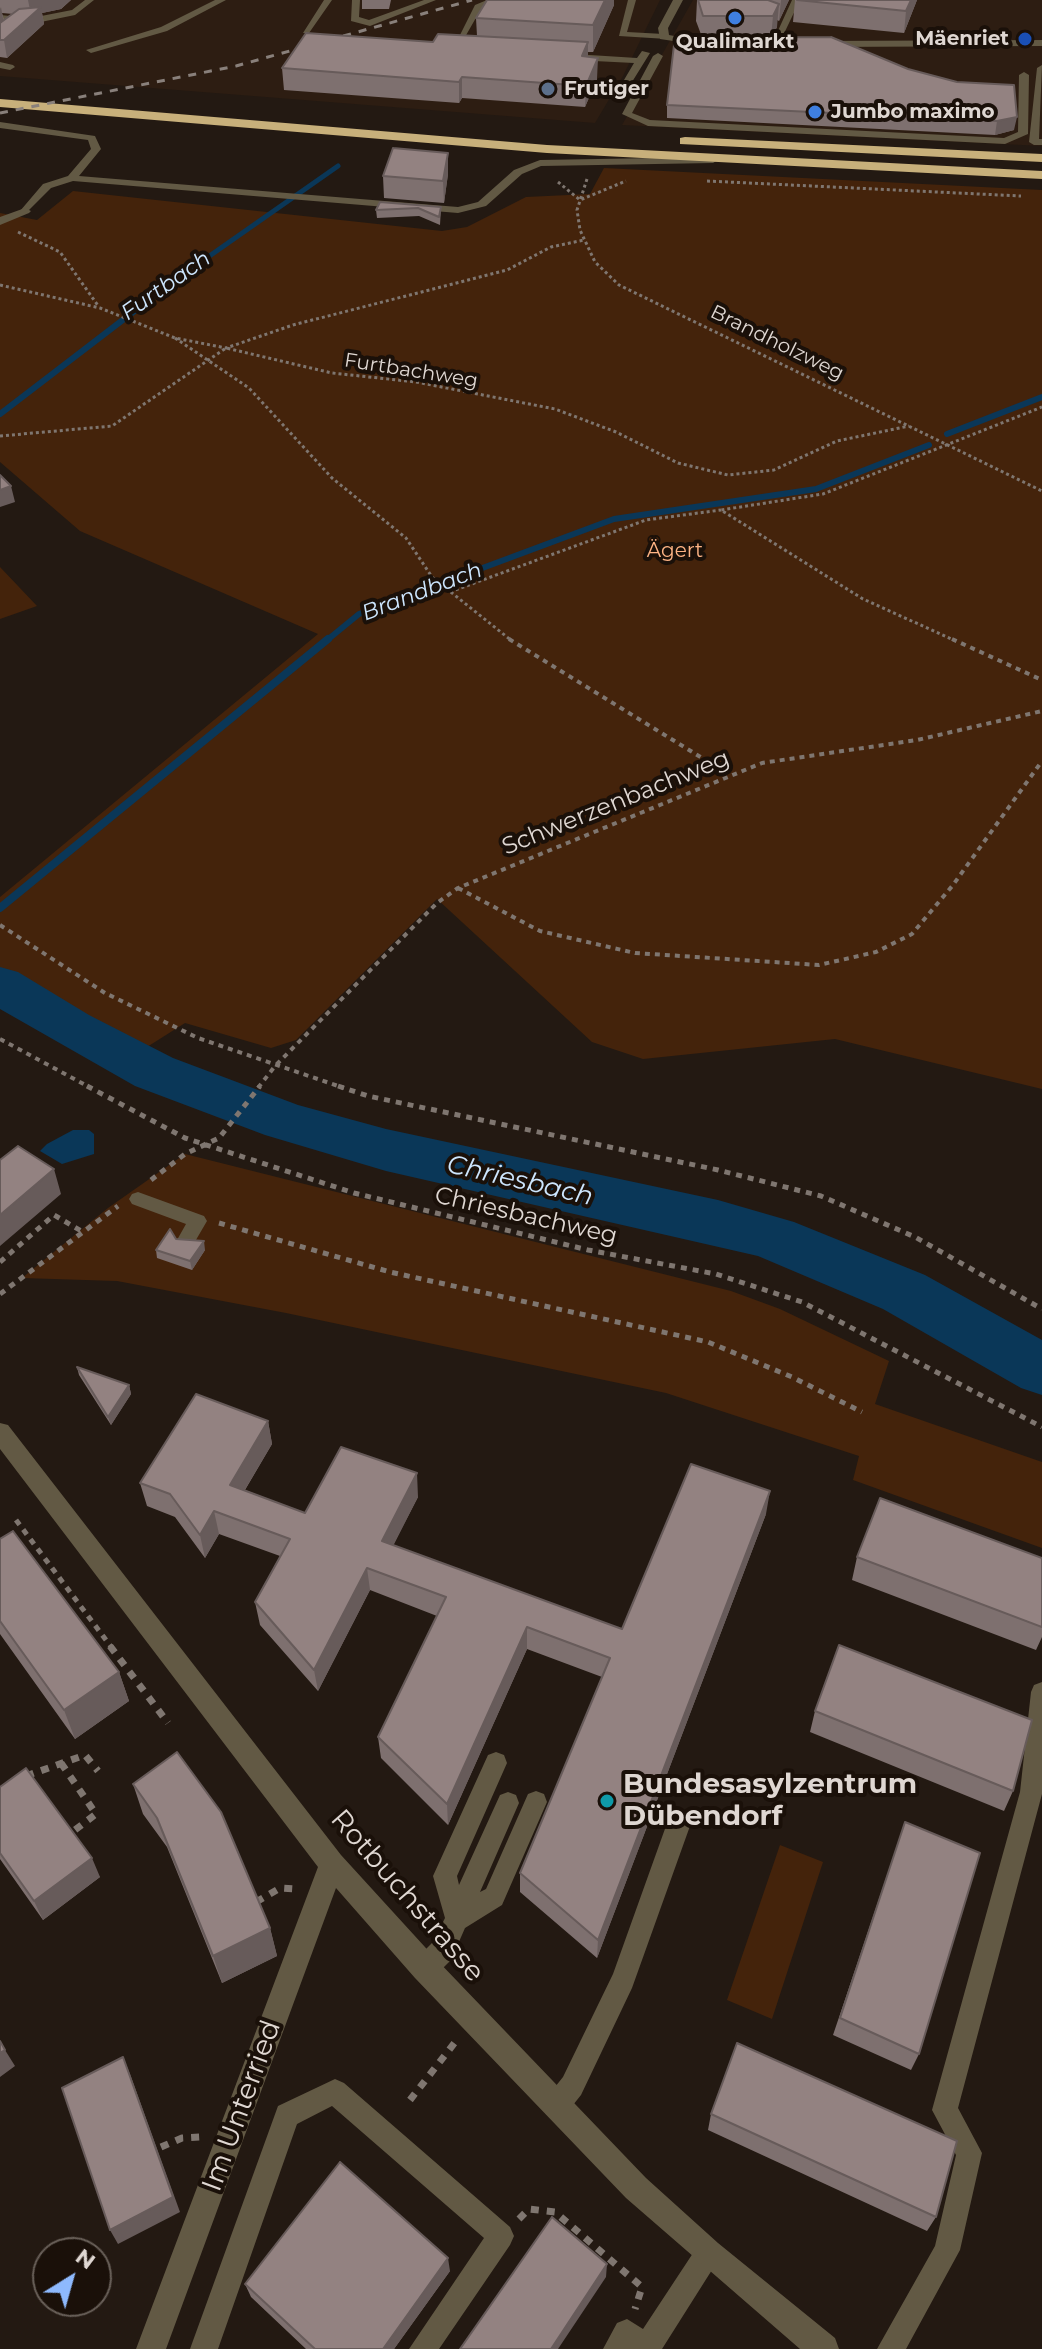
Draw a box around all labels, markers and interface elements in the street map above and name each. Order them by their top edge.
marker: Qualimarkt [726,9,744,27]
place label: Mäenriet [915,27,1009,51]
place label: Qualimarkt [676,30,794,54]
marker: Mäenriet [1016,30,1034,48]
place label: Frutiger [564,77,649,101]
marker: Frutiger [539,80,557,98]
place label: Jumbo maximo [831,100,995,124]
marker: Jumbo maximo [806,103,824,121]
water label: Furtbach [116,246,216,326]
street label: Brandholzweg [706,300,848,386]
street label: Furtbachweg [342,349,480,393]
park label: Ägert [647,539,703,563]
water label: Brandbach [358,557,486,627]
street label: Schwerzenbachweg [498,744,734,862]
water label: Chriesbach [444,1149,596,1213]
street label: Chriesbachweg [432,1181,620,1251]
place label: Bundesasylzentrum Dübendorf [623,1768,917,1834]
marker: Bundesasylzentrum Dübendorf [598,1792,616,1810]
street label: Rotbuchstrasse [323,1803,491,1989]
street label: Im Unterried [195,2016,289,2196]
north arrow [32,2237,112,2317]
text: N [70,2243,101,2275]

